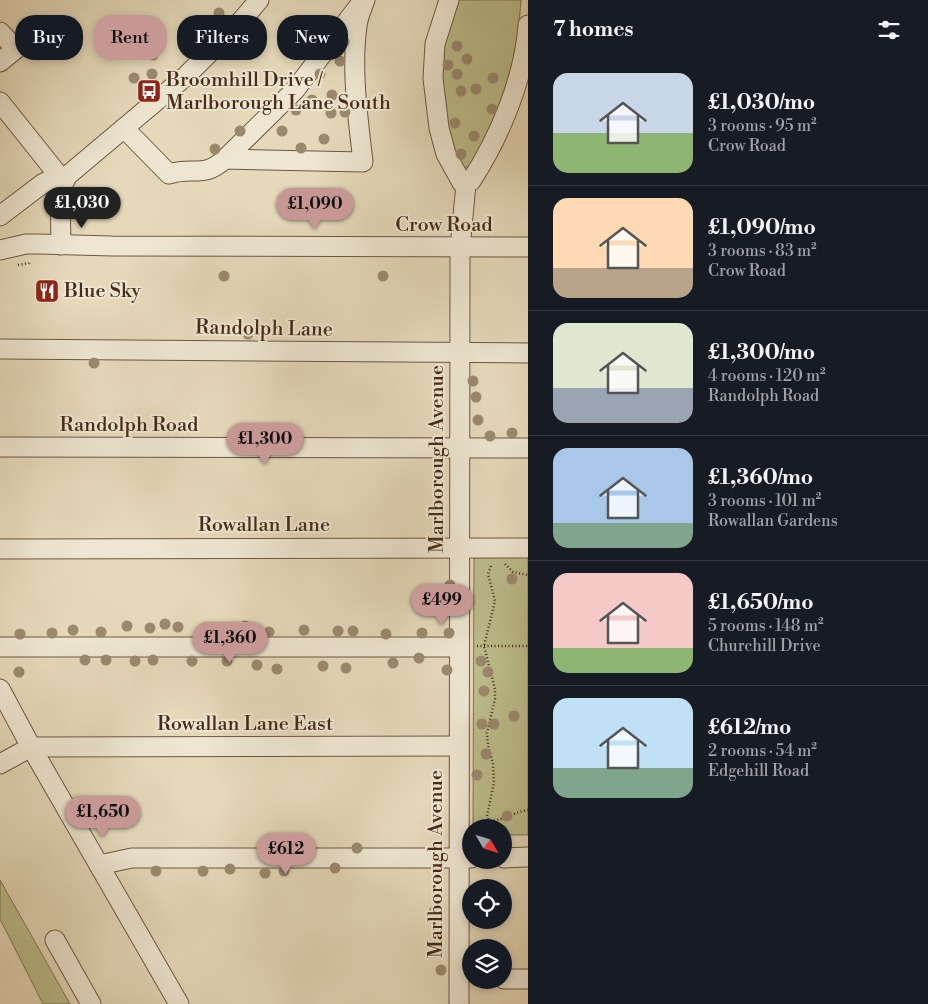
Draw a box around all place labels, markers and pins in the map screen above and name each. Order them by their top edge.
place label: Broomhill Drive / Marlborough Lane South [165,68,391,116]
bus stop icon: Broomhill Drive / Marlborough Lane South [136,78,162,104]
pin: £1,030 [41,186,123,229]
pin: £1,090 [274,188,356,230]
restaurant icon: Blue Sky [34,278,60,304]
place label: Blue Sky [63,279,141,304]
pin: £1,300 [224,422,306,465]
pin: £499 [412,584,472,626]
pin: £1,360 [189,622,271,664]
pin: £1,650 [62,796,144,838]
pin: £612 [256,832,316,875]

